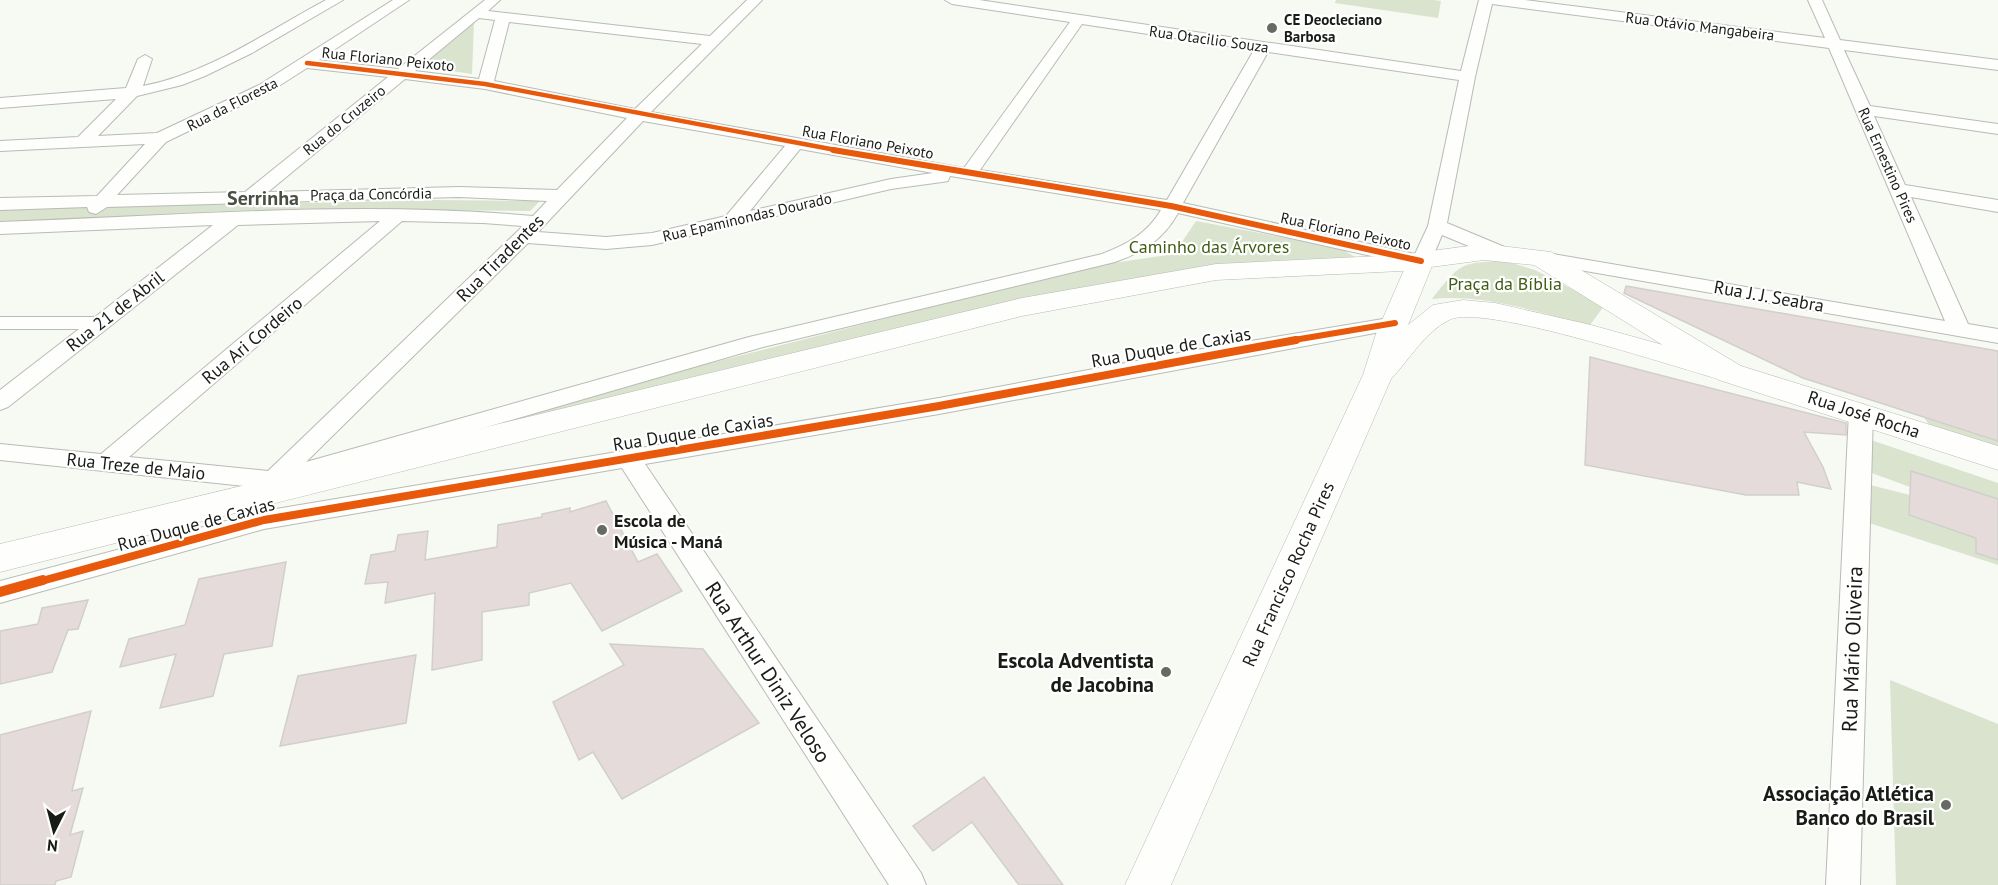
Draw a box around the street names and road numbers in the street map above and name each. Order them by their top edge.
street label: Rua Otávio Mangabeira [1625,7,1775,45]
street label: Rua Otacilio Souza [1148,21,1270,57]
street label: Rua Floriano Peixoto [321,43,455,75]
street label: Rua da Floresta [183,73,281,135]
street label: Rua do Cruzeiro [299,81,389,159]
street label: Rua Ernestino Pires [1854,104,1922,226]
street label: Rua Floriano Peixoto [801,121,935,163]
street label: Praça da Concórdia [310,183,432,205]
street label: Rua Epaminondas Dourado [661,188,833,246]
street label: Rua Floriano Peixoto [1279,208,1413,254]
street label: Rua Tiradentes [451,209,549,307]
street label: Rua 21 de Abril [61,265,169,356]
street label: Rua J. J. Seabra [1712,275,1826,317]
street label: Rua Ari Cordeiro [197,291,307,389]
street label: Rua Duque de Caxias [1089,322,1253,372]
street label: Rua José Rocha [1805,385,1923,443]
street label: Rua Duque de Caxias [611,408,775,456]
street label: Rua Treze de Maio [65,447,207,485]
street label: Rua Francisco Rocha Pires [1237,478,1339,670]
street label: Rua Duque de Caxias [115,492,277,556]
street label: Rua Mário Oliveira [1836,566,1868,732]
street label: Rua Arthur Diniz Veloso [699,576,837,768]

